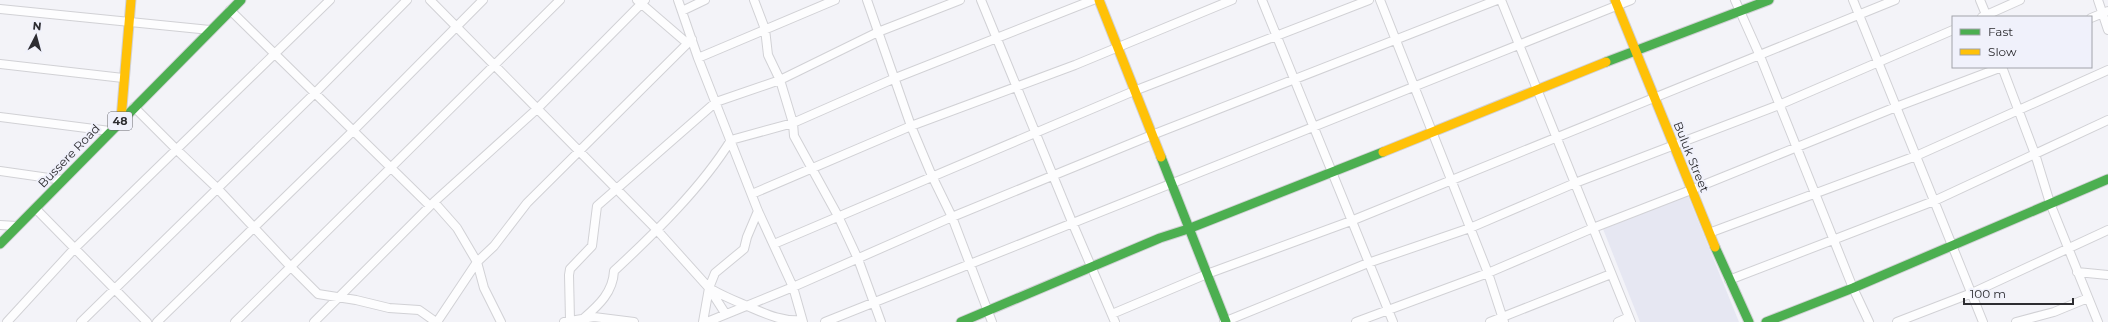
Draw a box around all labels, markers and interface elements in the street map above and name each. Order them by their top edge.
north arrow [16,16,56,56]
legend [1952,16,2092,68]
text: N [32,19,42,33]
text: Fast [1988,24,2013,39]
text: Slow [1988,44,2017,59]
road number: 48 [108,112,132,130]
street label: Buluk Street [1670,119,1713,195]
street label: Bussere Road [35,121,103,191]
scale bar [1964,280,2073,306]
text: 100 m [1970,286,2006,301]

